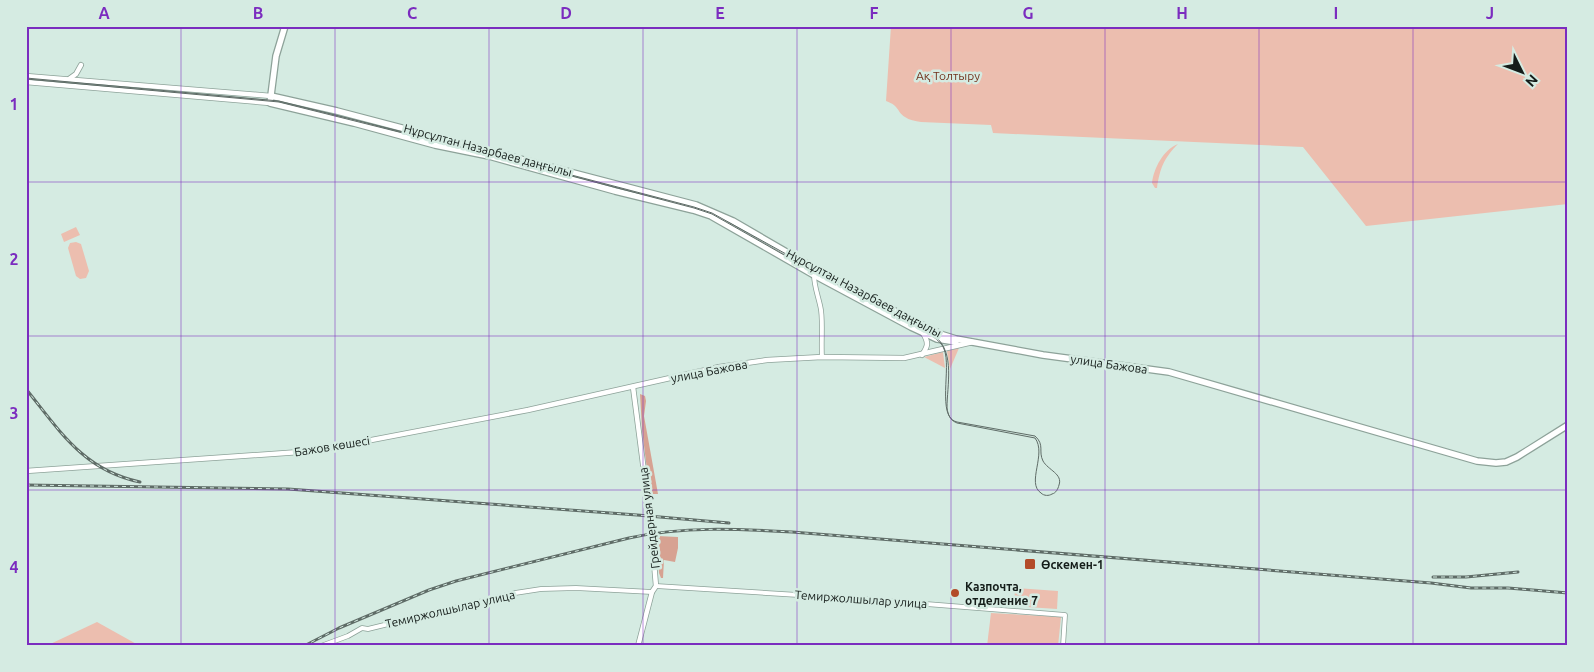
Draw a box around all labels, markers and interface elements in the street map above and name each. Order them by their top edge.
text: A [98,4,110,22]
text: B [253,4,263,22]
text: C [407,4,417,22]
text: D [560,4,572,22]
text: E [715,4,725,22]
text: F [870,4,879,22]
text: G [1022,4,1034,22]
text: H [1176,4,1188,22]
text: I [1334,4,1338,22]
text: J [1486,4,1494,22]
north arrow [1496,48,1546,98]
park label: Ақ Толтыру [916,69,980,82]
text: N [1522,71,1541,90]
text: 1 [9,95,19,113]
street label: Нұрсұлтан Назарбаев даңғылы [402,121,574,179]
street label: Нұрсұлтан Назарбаев даңғылы [784,247,944,339]
text: 2 [9,250,19,268]
street label: улица Бажова [1070,352,1148,376]
street label: улица Бажова [670,357,748,385]
text: 3 [9,404,19,422]
street label: Бажов көшесі [293,434,371,458]
street label: Грейдерная улица [636,467,662,569]
marker: Өскемен-1 [1023,557,1037,571]
text: 4 [9,558,19,576]
place label: Өскемен-1 [1041,558,1104,571]
place label: Казпочта, отделение 7 [965,580,1038,607]
marker: Казпочта, отделение 7 [949,587,961,599]
street label: Темиржолшылар улица [384,588,516,630]
street label: Темиржолшылар улица [794,588,928,610]

